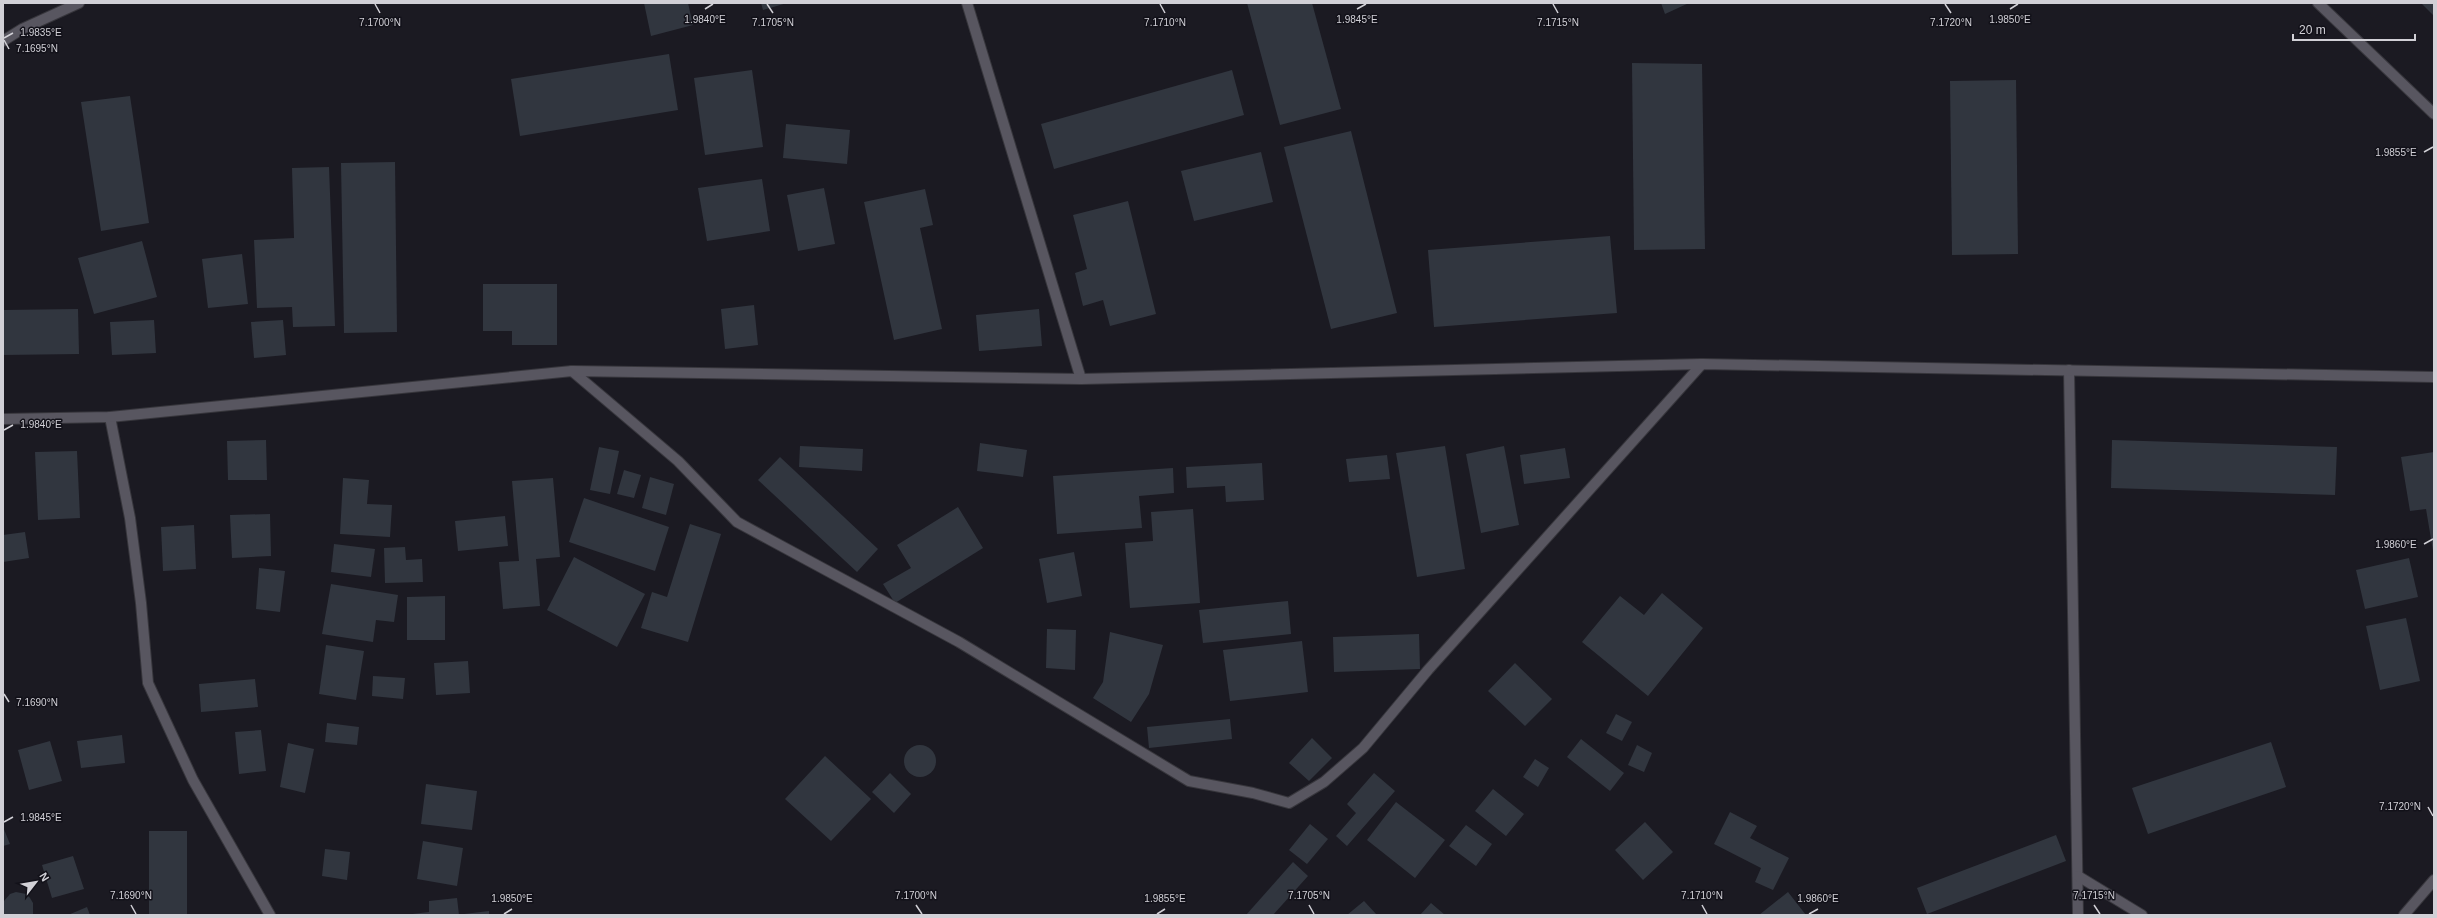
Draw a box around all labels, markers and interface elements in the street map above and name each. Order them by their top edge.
text: 1.9840°E [684,14,726,25]
text: 1.9845°E [1336,14,1378,25]
text: 1.9850°E [1989,14,2031,25]
scale bar [2293,16,2415,42]
text: 7.1700°N [359,17,401,28]
text: 7.1705°N [752,17,794,28]
text: 7.1710°N [1144,17,1186,28]
text: 7.1715°N [1537,17,1579,28]
text: 7.1720°N [1930,17,1972,28]
text: 20 m [2299,23,2326,37]
text: 1.9835°E [20,27,62,38]
text: 7.1695°N [16,43,58,54]
text: 1.9855°E [2375,147,2417,158]
text: 1.9840°E [20,419,62,430]
text: 1.9860°E [2375,539,2417,550]
text: 7.1690°N [16,697,58,708]
text: 7.1720°N [2379,801,2421,812]
text: 1.9845°E [20,812,62,823]
north arrow [16,862,56,902]
text: N [37,870,52,883]
text: 7.1690°N [110,890,152,901]
text: 7.1700°N [895,890,937,901]
text: 7.1705°N [1288,890,1330,901]
text: 7.1710°N [1681,890,1723,901]
text: 7.1715°N [2073,890,2115,901]
text: 1.9850°E [491,893,533,904]
text: 1.9855°E [1144,893,1186,904]
text: 1.9860°E [1797,893,1839,904]

